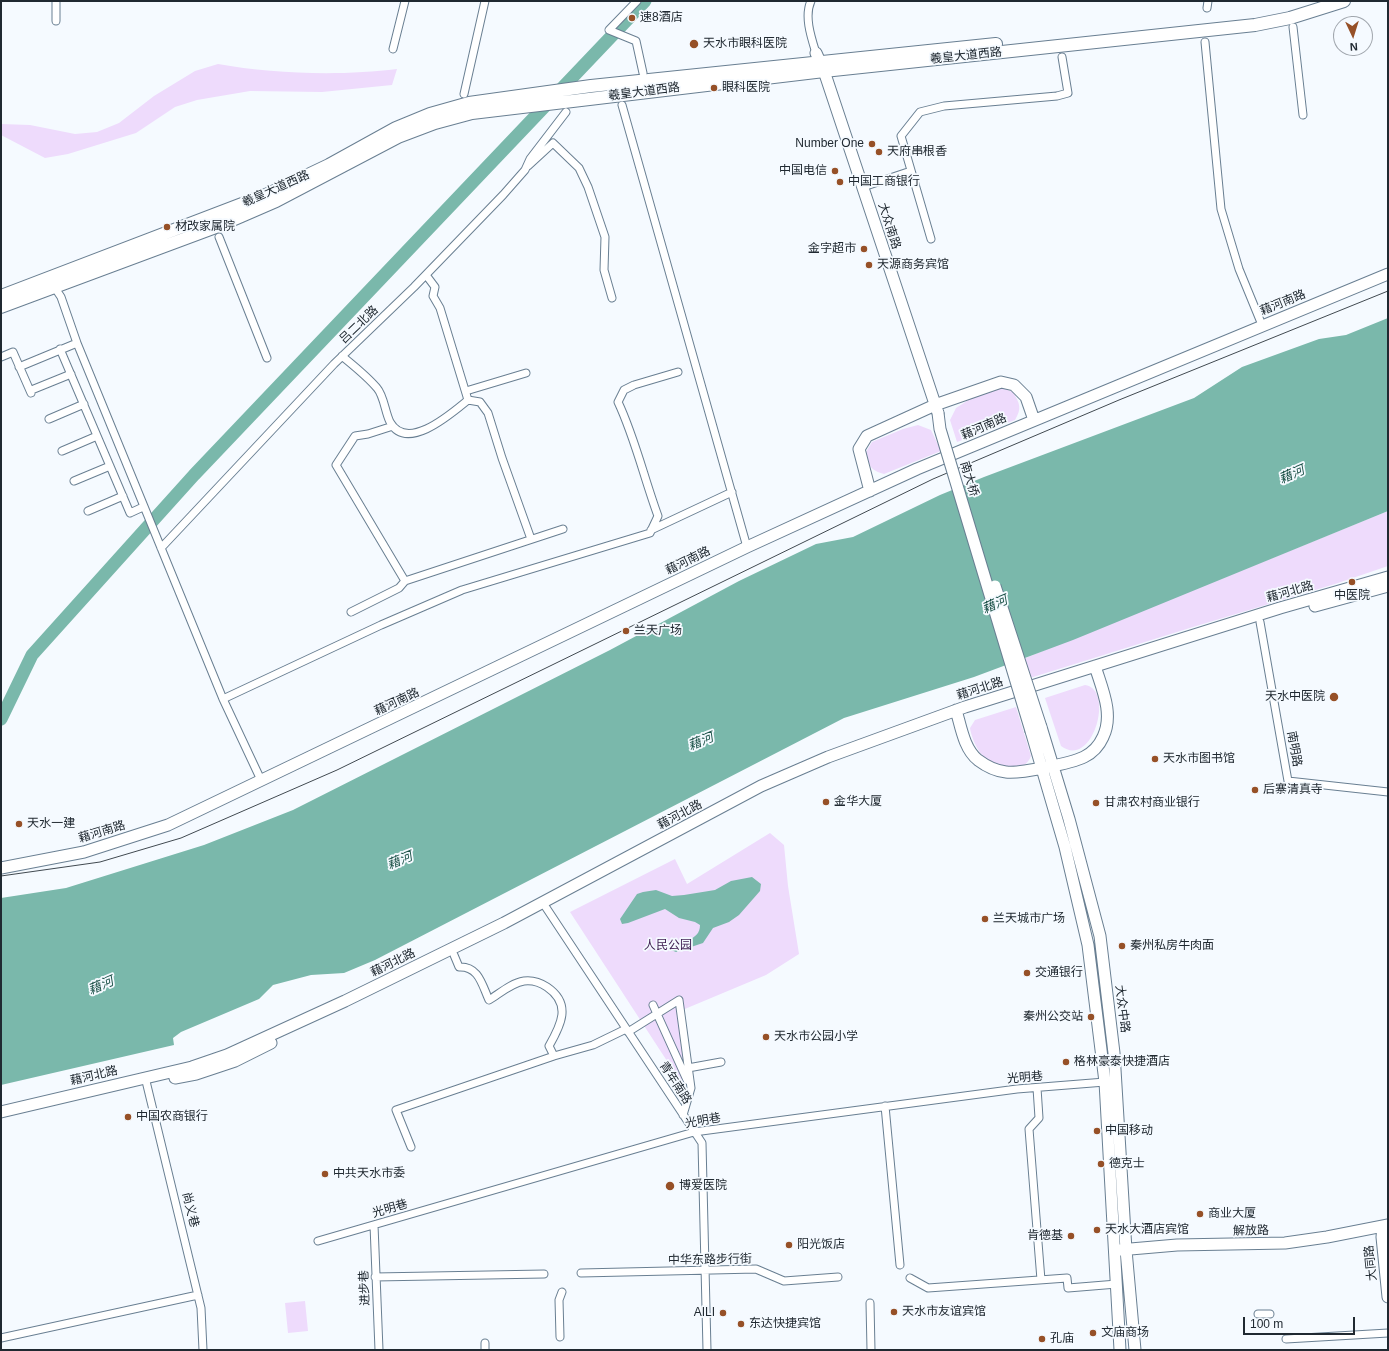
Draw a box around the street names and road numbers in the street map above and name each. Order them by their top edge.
street label: 羲皇大道西路 [929,45,1003,67]
street label: 羲皇大道西路 [607,80,681,104]
street label: 羲皇大道西路 [240,168,312,210]
street label: 大众南路 [875,201,903,251]
street label: 藉河南路 [1258,287,1308,319]
street label: 吕二北路 [337,303,381,347]
street label: 藉河南路 [959,411,1009,443]
street label: 南大桥 [957,460,981,498]
street label: 藉河南路 [663,544,713,578]
street label: 藉河北路 [1265,578,1315,606]
street label: 藉河北路 [955,675,1005,703]
street label: 藉河南路 [372,685,422,719]
street label: 南明路 [1284,730,1304,768]
street label: 藉河北路 [655,797,705,833]
street label: 藉河南路 [77,818,127,846]
street label: 藉河北路 [368,946,418,980]
street label: 大众中路 [1112,984,1132,1034]
street label: 青年南路 [656,1059,694,1107]
street label: 藉河北路 [69,1064,119,1088]
street label: 光明巷 [1006,1069,1044,1087]
street label: 光明巷 [684,1111,722,1131]
street label: 尚义巷 [179,1191,201,1229]
street label: 光明巷 [371,1197,409,1221]
street label: 解放路 [1233,1223,1269,1239]
street label: 大同路 [1362,1244,1380,1282]
street label: 中华东路步行街 [668,1252,752,1268]
street label: 进步巷 [357,1270,373,1306]

